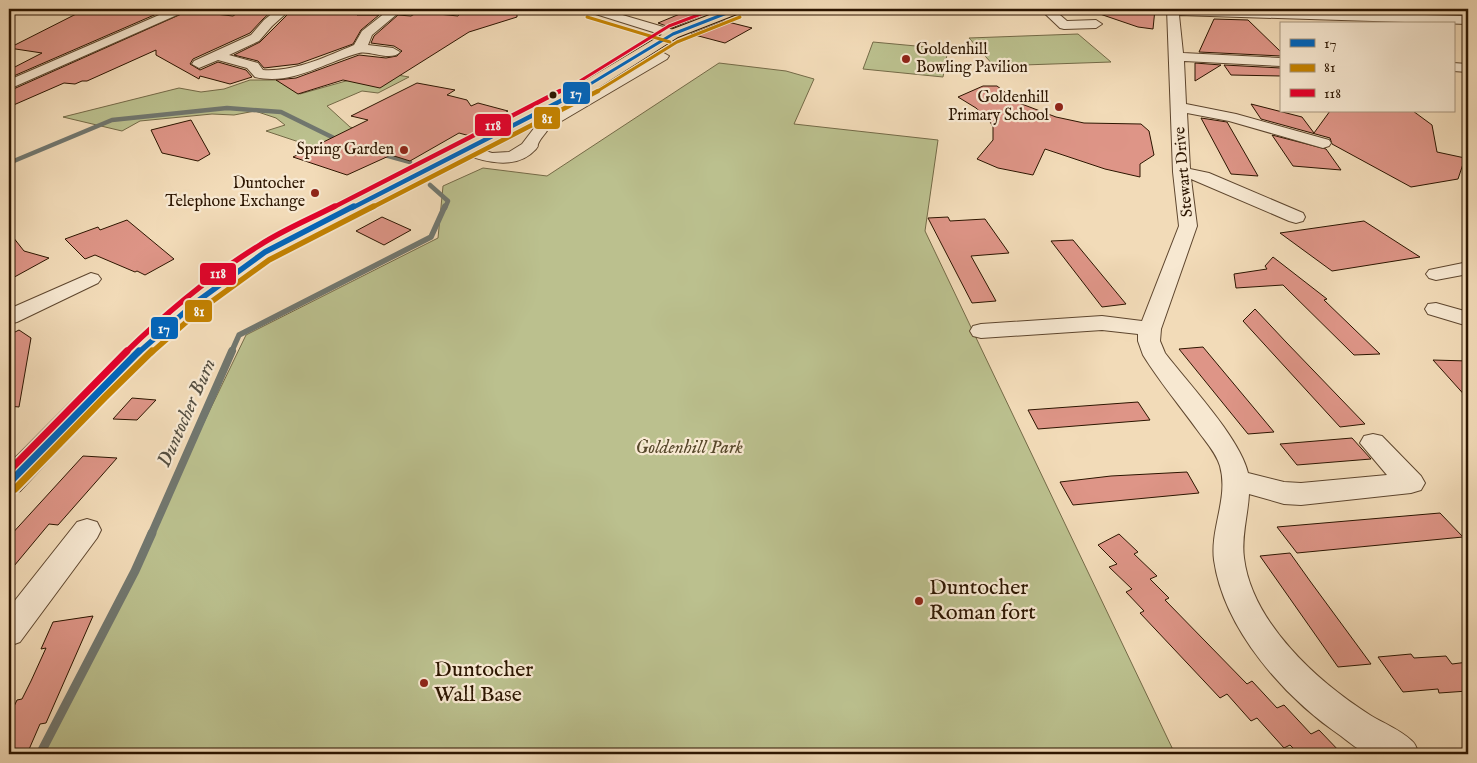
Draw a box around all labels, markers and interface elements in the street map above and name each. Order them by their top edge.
legend [1280,22,1454,112]
text: 17 [1324,34,1337,53]
place label: Goldenhill Bowling Pavilion [916,40,1028,78]
marker: Goldenhill Bowling Pavilion [900,53,912,65]
text: 81 [1324,58,1335,77]
line badge: 17 [562,81,591,105]
text: 118 [1324,84,1341,103]
text: 17 [570,85,582,103]
place label: Goldenhill Primary School [948,88,1050,126]
unlabelled marker [548,90,558,100]
marker: Goldenhill Primary School [1053,101,1065,113]
line badge: 81 [533,106,561,130]
text: 81 [542,110,552,128]
line badge: 118 [474,113,512,137]
text: 118 [485,117,501,135]
street label: Stewart Drive [1170,126,1198,218]
place label: Spring Garden [296,140,394,160]
marker: Spring Garden [398,144,410,156]
place label: Duntocher Telephone Exchange [165,174,305,212]
marker: Duntocher Telephone Exchange [309,187,321,199]
line badge: 118 [199,262,237,286]
text: 118 [210,265,226,283]
line badge: 81 [184,299,213,323]
text: 81 [194,303,204,321]
line badge: 17 [150,316,179,340]
text: 17 [158,320,170,338]
water label: Duntocher Burn [152,355,222,471]
park label: Goldenhill Park [635,436,743,460]
place label: Duntocher Roman fort [929,574,1036,627]
marker: Duntocher Roman fort [913,595,925,607]
place label: Duntocher Wall Base [434,656,533,709]
marker: Duntocher Wall Base [418,677,430,689]

